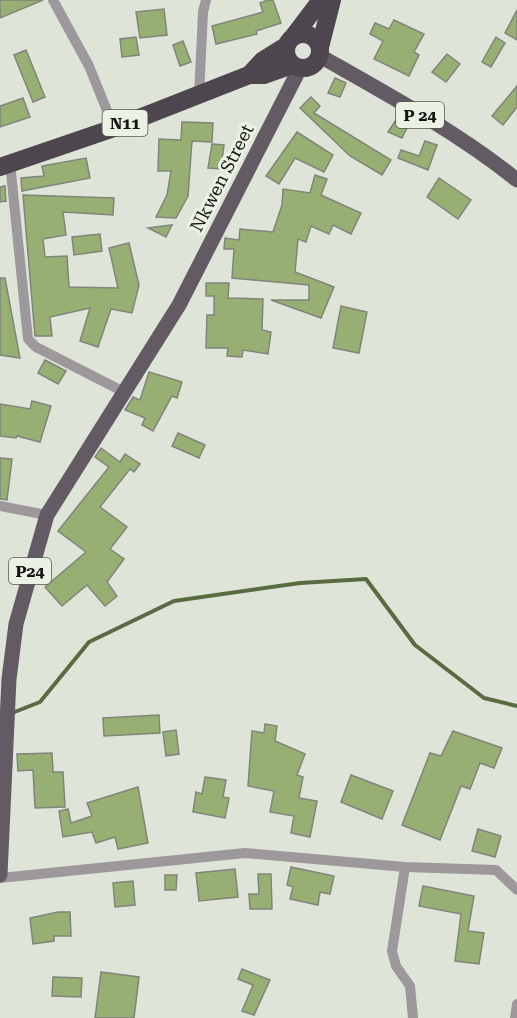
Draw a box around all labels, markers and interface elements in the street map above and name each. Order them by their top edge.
road number: P 24 [396,102,444,128]
road number: N11 [102,110,148,136]
street label: Nkwen Street [185,120,258,235]
road number: P24 [9,558,51,584]

